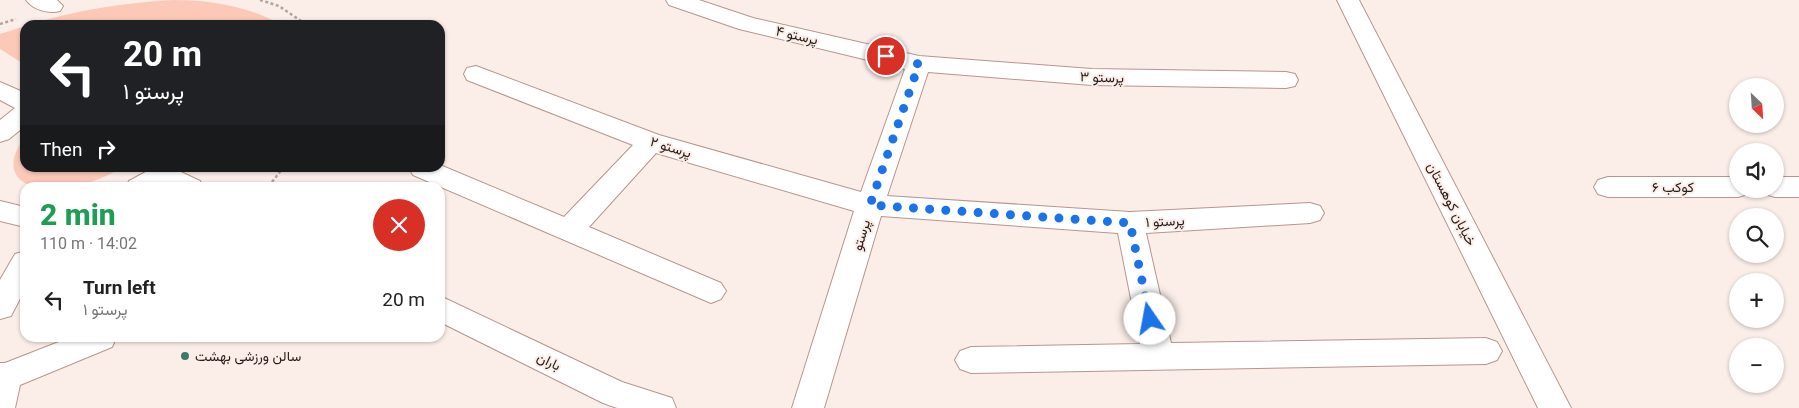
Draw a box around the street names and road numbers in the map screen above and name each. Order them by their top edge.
street label: پرستو ۴ [774,22,820,50]
street label: پرستو ۳ [1080,68,1124,88]
street label: پرستو ۲ [648,133,694,163]
street label: خیابان کوهستان [1423,160,1480,249]
street label: کوکب ۶ [1652,179,1694,196]
street label: پرستو ۱ [1145,212,1185,232]
street label: پرستو [849,217,875,253]
street label: باران [534,348,563,374]

